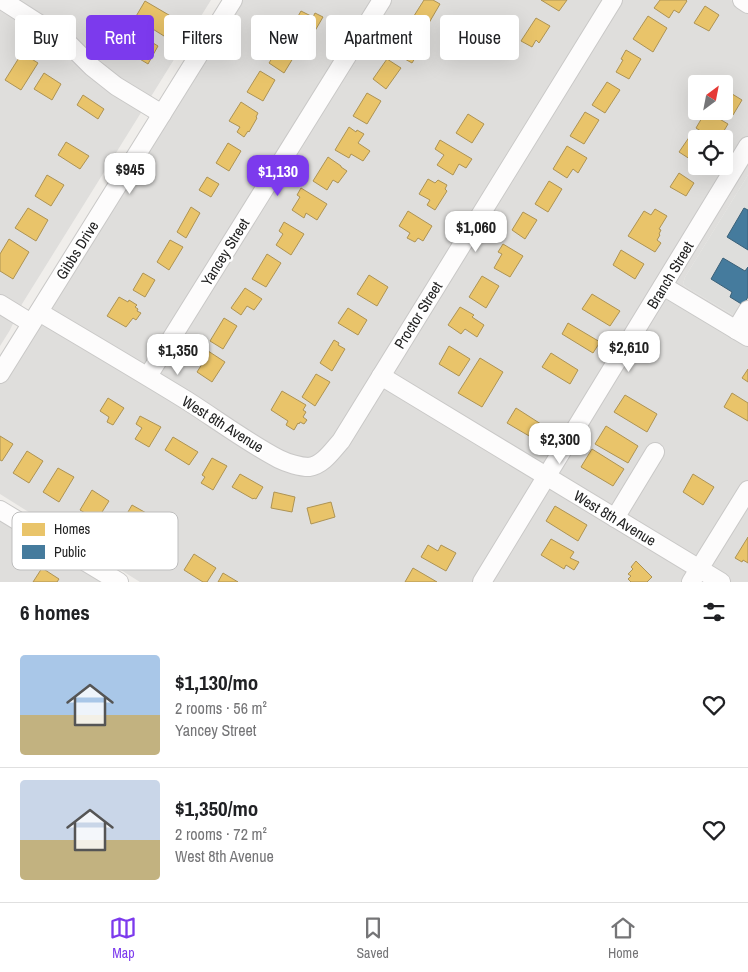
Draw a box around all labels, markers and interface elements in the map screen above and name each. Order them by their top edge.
chip: Buy [15,15,76,60]
chip: Rent [86,15,154,60]
chip: Filters [164,15,241,60]
chip: New [251,15,316,60]
chip: Apartment [326,15,430,60]
chip: House [440,15,519,60]
north arrow [688,75,732,120]
map controls [688,75,733,175]
button: locate [688,130,733,175]
pin: $945 [100,152,160,195]
pin: $1,130 [237,154,319,197]
text: $945 [115,158,145,180]
text: $1,130 [258,160,298,182]
pin: $1,060 [435,210,517,253]
street label: Yancey Street [196,214,254,290]
street label: Gibbs Drive [51,216,103,283]
text: $1,060 [456,216,496,238]
street label: Branch Street [642,237,699,313]
street label: Proctor Street [389,277,447,353]
pin: $2,610 [588,330,670,373]
pin: $1,350 [137,334,219,376]
text: $2,610 [609,336,649,358]
text: $1,350 [158,339,198,361]
street label: West 8th Avenue [178,391,268,458]
pin: $2,300 [519,422,601,465]
text: $2,300 [540,428,580,450]
street label: West 8th Avenue [570,485,660,551]
legend [12,512,178,570]
text: Homes [54,520,91,538]
text: Public [54,543,86,561]
text: 6 homes [20,598,90,627]
icon: filters [700,598,728,626]
text: $1,130/mo [175,668,258,697]
icon: home [60,675,120,735]
icon: heart [700,691,728,719]
text: 2 rooms · 56 m² [175,697,267,719]
text: Yancey Street [175,719,256,741]
text: $1,350/mo [175,794,258,823]
icon: home [60,800,120,860]
icon: heart [700,816,728,844]
text: 2 rooms · 72 m² [175,823,267,845]
text: West 8th Avenue [175,845,274,867]
tab: Map [109,914,137,962]
tab: Saved [356,914,389,962]
tab: Home [608,914,639,962]

